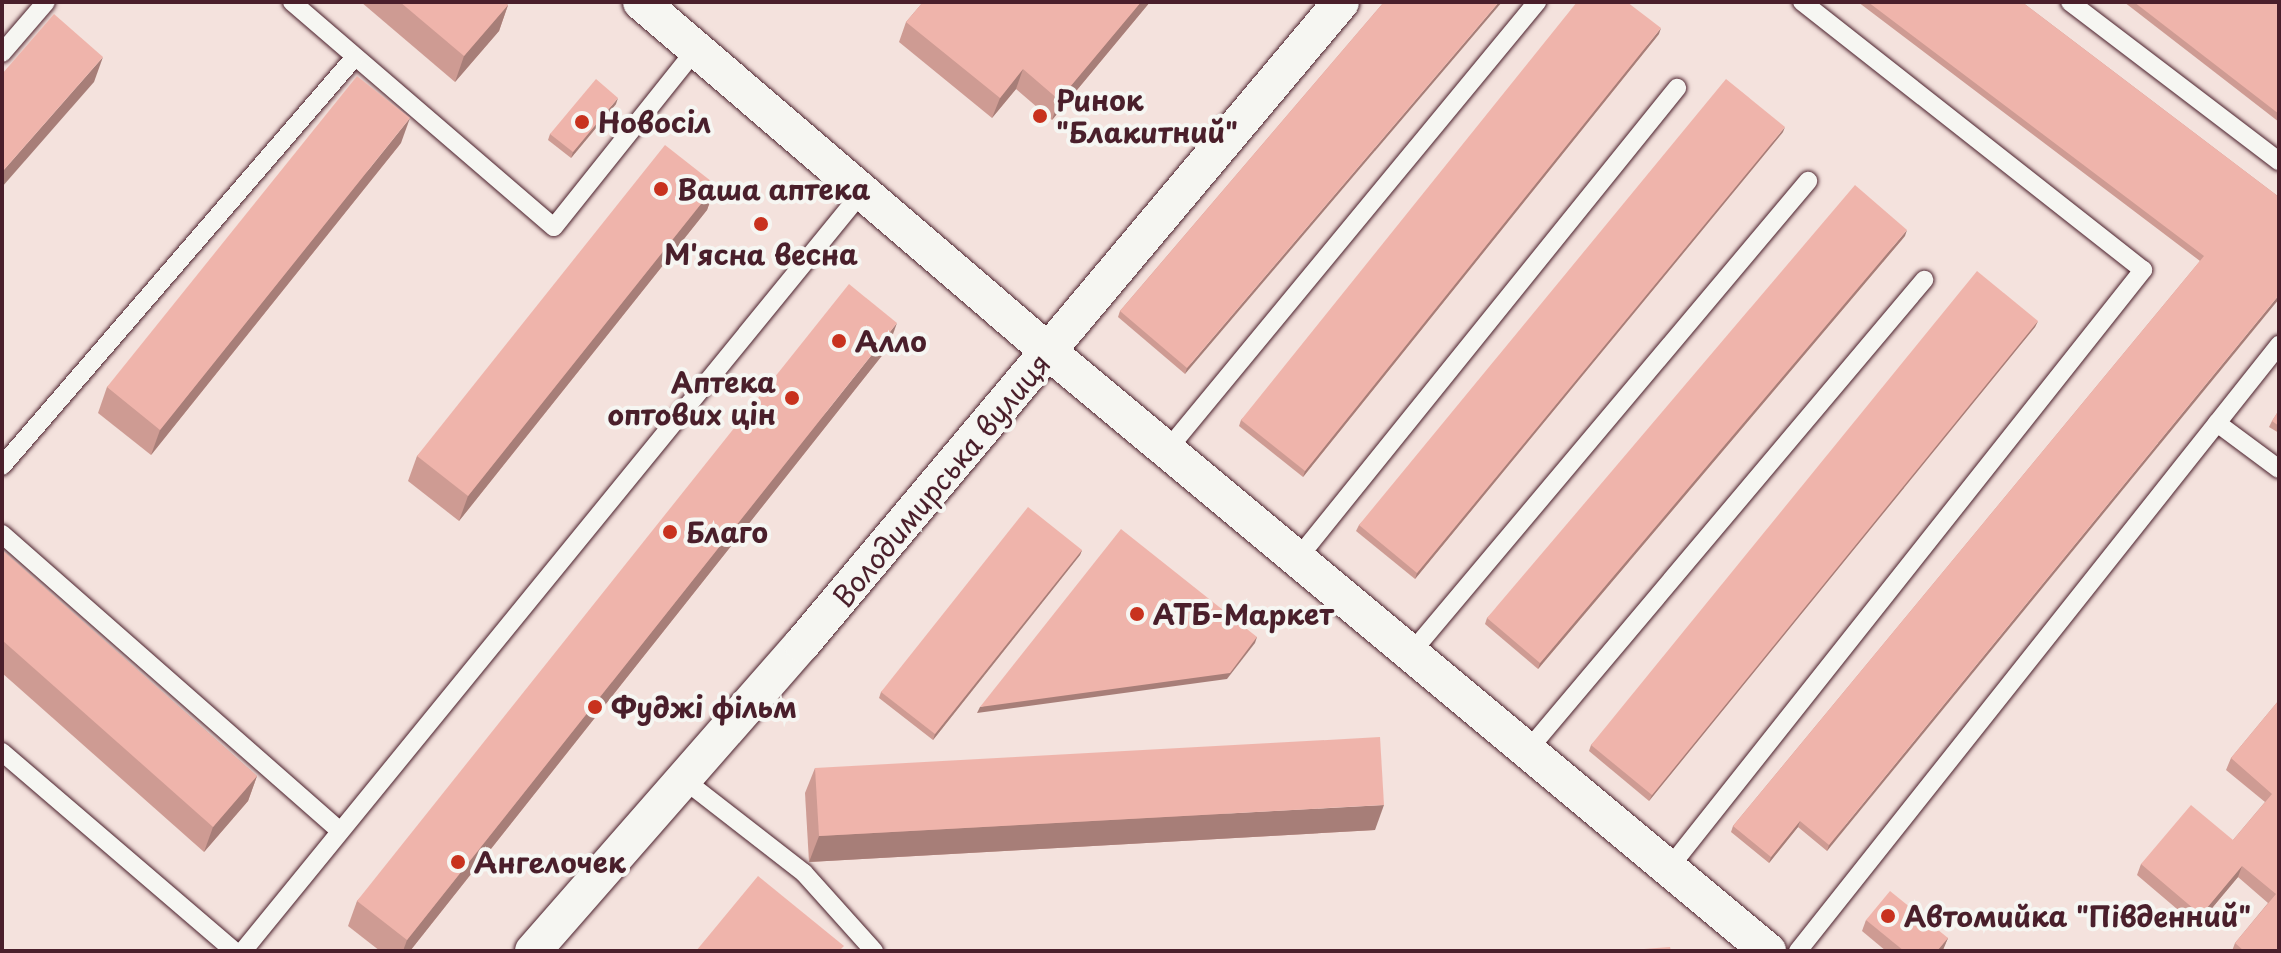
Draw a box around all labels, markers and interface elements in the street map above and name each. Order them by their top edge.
place label: Ринок "Блакитний" [1056,83,1238,149]
place label: Новосіл [598,105,711,139]
marker: Ринок "Блакитний" [1031,107,1049,125]
marker: Новосіл [573,113,591,131]
place label: Ваша аптека [677,172,872,206]
marker: Ваша аптека [652,180,670,198]
marker: М'ясна весна [752,215,770,233]
place label: М'ясна весна [664,237,858,271]
place label: Алло [855,324,927,358]
marker: Алло [830,332,848,350]
street label: Володимирська вулиця [825,346,1057,614]
place label: Аптека оптових цін [607,365,776,431]
marker: Аптека оптових цін [783,389,801,407]
place label: Благо [686,515,768,549]
marker: Благо [661,523,679,541]
place label: АТБ-Маркет [1153,597,1334,631]
marker: АТБ-Маркет [1128,605,1146,623]
place label: Фуджі фільм [611,690,798,724]
marker: Фуджі фільм [586,698,604,716]
place label: Ангелочек [474,845,626,879]
marker: Ангелочек [449,853,467,871]
place label: Автомийка "Південний" [1904,899,2252,933]
marker: Автомийка "Південний" [1879,907,1897,925]

